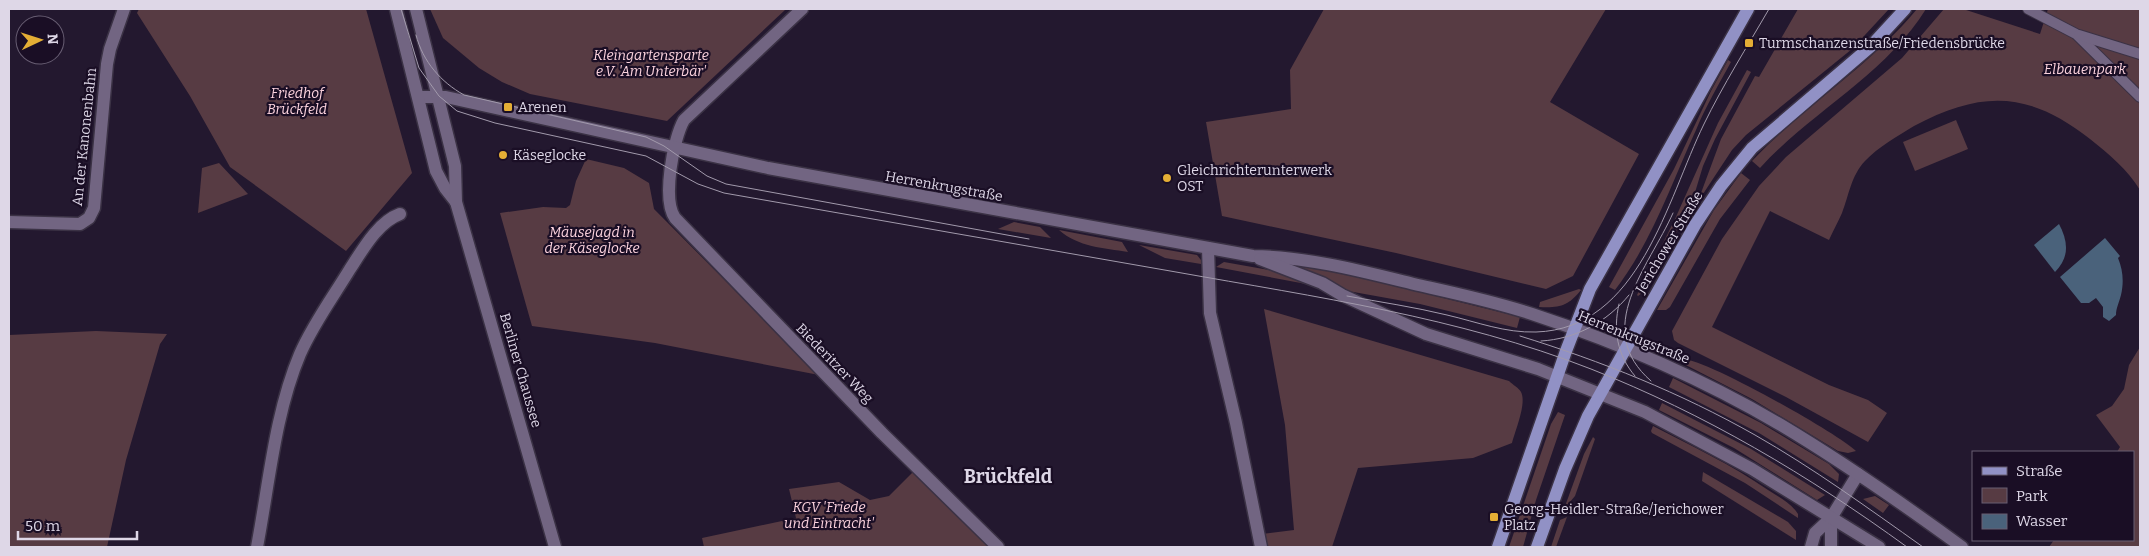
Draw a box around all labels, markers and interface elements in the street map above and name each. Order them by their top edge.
north arrow [15,15,65,65]
text: N [44,33,61,45]
place label: Turmschanzenstraße/Friedensbrücke [1759,35,2005,52]
marker: Turmschanzenstraße/Friedensbrücke [1743,37,1755,49]
park label: Kleingartensparte e.V. 'Am Unterbär' [593,47,709,80]
park label: Elbauenpark [2044,61,2127,78]
street label: An der Kanonenbahn [69,67,100,207]
park label: Friedhof Brückfeld [267,85,327,118]
place label: Arenen [518,99,567,116]
marker: Arenen [502,101,514,113]
place label: Käseglocke [513,147,586,164]
marker: Käseglocke [497,149,509,161]
place label: Gleichrichterunterwerk OST [1177,162,1332,195]
street label: Herrenkrugstraße [884,168,1004,205]
marker: Gleichrichterunterwerk OST [1161,172,1173,184]
street label: Jerichower Straße [1632,188,1707,297]
park label: Mäusejagd in der Käseglocke [544,224,640,257]
street label: Herrenkrugstraße [1575,307,1692,368]
street label: Berliner Chaussee [496,311,545,429]
street label: Biederitzer Weg [792,320,877,407]
legend [1972,451,2134,541]
text: Straße [2016,462,2062,480]
district label: Brückfeld [964,465,1053,488]
text: Park [2016,487,2048,505]
park label: KGV 'Friede und Eintracht' [784,499,875,532]
place label: Georg-Heidler-Straße/Jerichower Platz [1504,501,1724,534]
scale bar [18,508,136,540]
marker: Georg-Heidler-Straße/Jerichower Platz [1488,511,1500,523]
text: Wasser [2016,512,2068,530]
text: 50 m [25,517,61,535]

